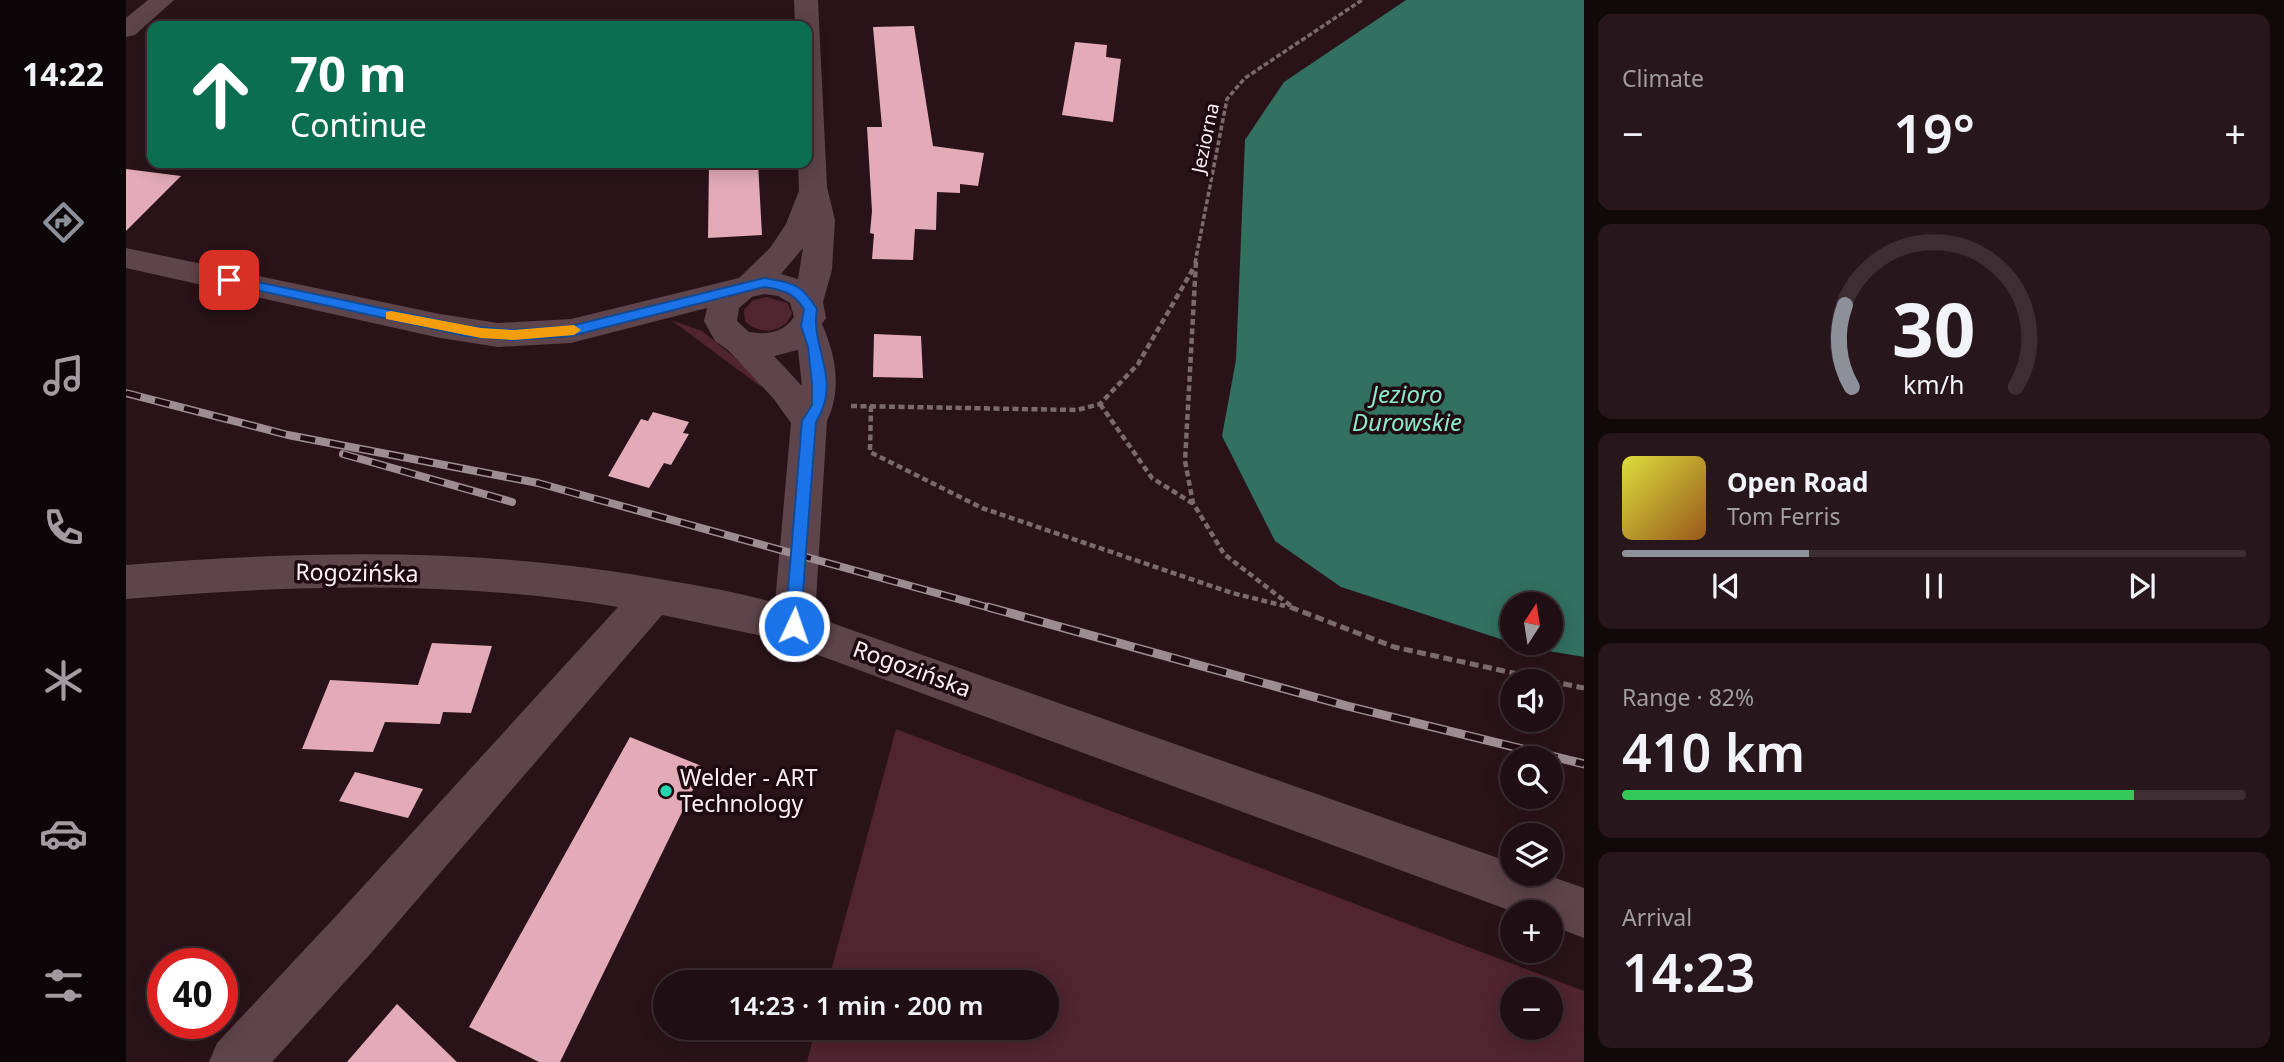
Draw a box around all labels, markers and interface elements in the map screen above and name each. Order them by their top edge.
text: 70 m [290,40,407,106]
icon: ahead [175,49,266,140]
text: 14:22 [22,52,104,95]
text: Climate [1622,62,1704,94]
text: 19° [1893,97,1975,168]
street label: Jeziorna [1184,100,1225,178]
text: Continue [290,103,427,146]
text: − [1622,107,1644,159]
text: + [2224,107,2246,159]
icon: directions [39,198,88,247]
pin [199,250,259,310]
icon: arrive [210,261,248,299]
text: 30 [1892,280,1976,379]
icon: music [39,351,88,400]
text: km/h [1903,367,1965,401]
water label: Jezioro Durowskie [1352,377,1462,438]
text: Open Road [1727,464,1869,500]
text: Tom Ferris [1727,500,1840,532]
icon: phone [39,503,88,552]
street label: Rogozińska [295,555,419,589]
icon: previous [1707,567,1745,605]
icon: pause [1915,567,1953,605]
icon: next [2123,567,2161,605]
position arrow [757,589,831,663]
north arrow [1500,592,1563,654]
map controls [1500,592,1563,1040]
street label: Rogozińska [849,632,976,704]
icon: climate [39,656,88,705]
button: sound [1500,669,1563,732]
text: Range · 82% [1622,681,1754,713]
text: 410 km [1622,716,1805,787]
button: search [1500,746,1563,809]
place label: Welder - ART Technology [680,761,818,819]
marker: Welder - ART Technology [658,783,674,799]
icon: car [39,809,88,858]
button: layers [1500,823,1563,886]
button: + [1500,900,1563,963]
text: Arrival [1622,901,1692,933]
text: 14:23 [1622,936,1755,1007]
speed limit sign: 40 [147,948,238,1039]
icon: filters [39,961,88,1010]
button: − [1500,977,1563,1040]
text: 14:23 · 1 min · 200 m [729,987,983,1023]

